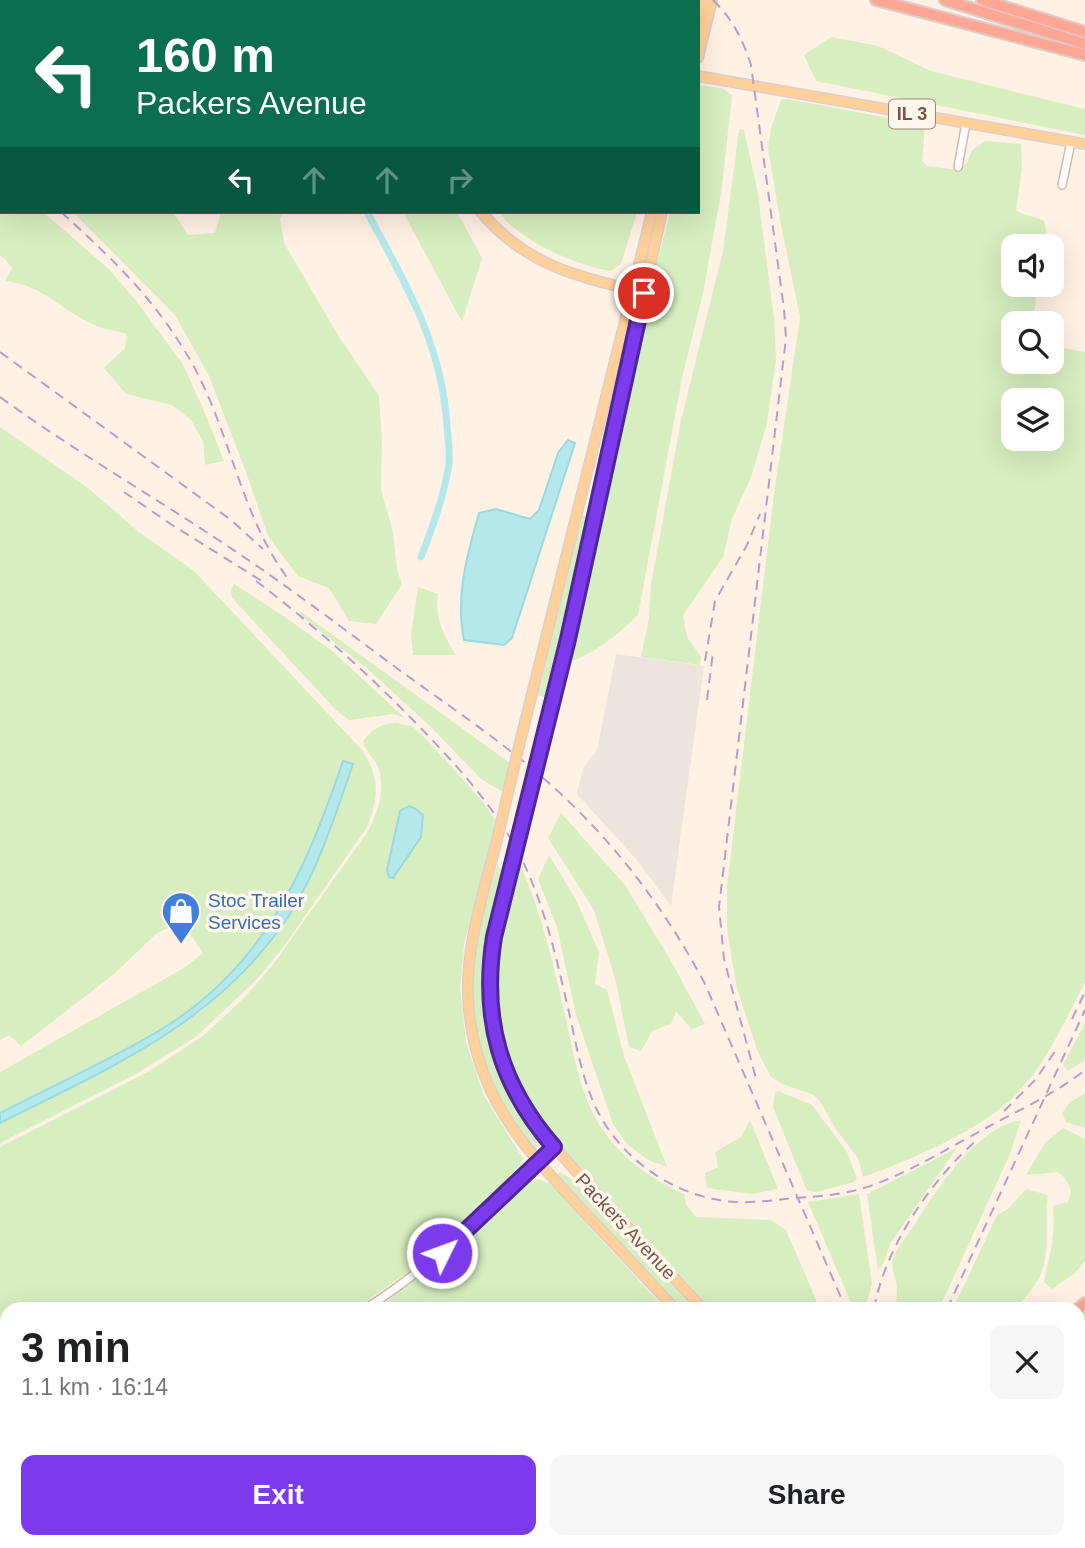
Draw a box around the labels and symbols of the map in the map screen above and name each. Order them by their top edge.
road number: IL 3 [889,100,935,128]
pin [614,263,674,323]
shop icon: Stoc Trailer Services [160,890,202,945]
place label: Stoc Trailer Services [208,890,305,933]
street label: Packers Avenue [571,1169,680,1284]
position arrow [405,1216,479,1290]

